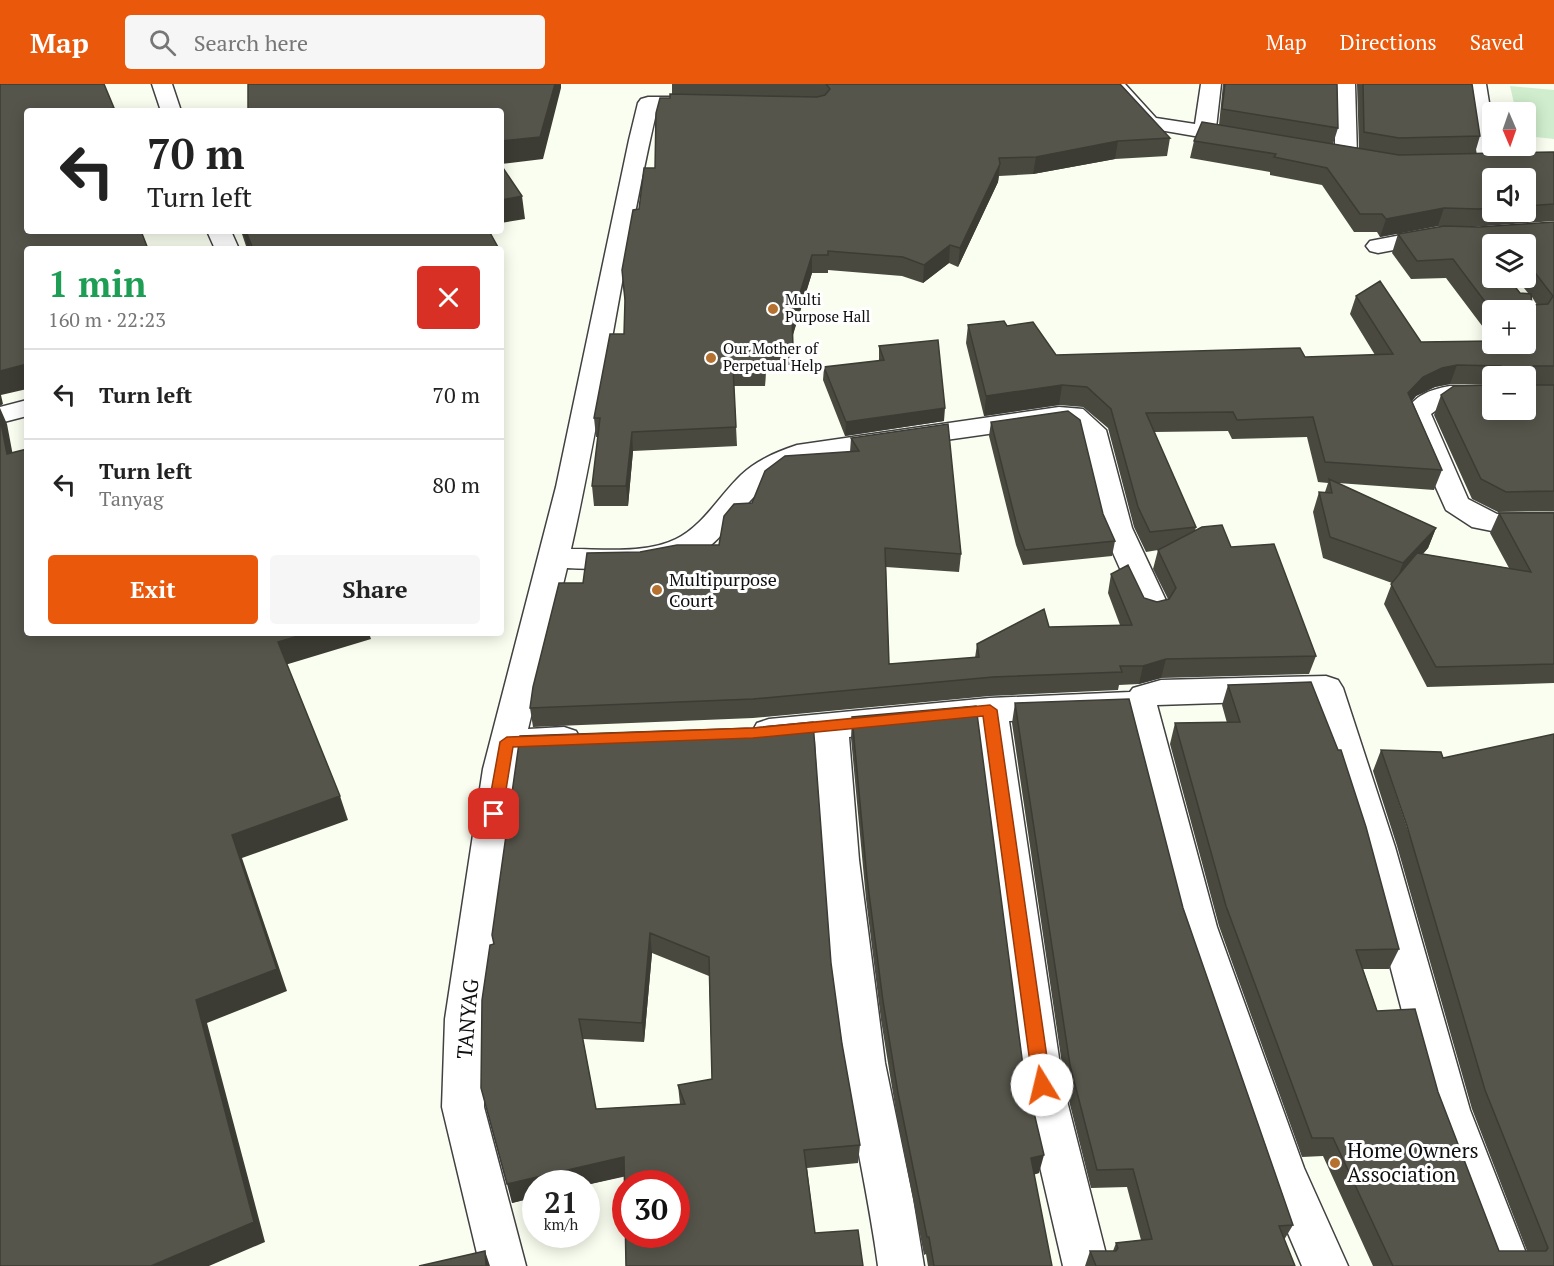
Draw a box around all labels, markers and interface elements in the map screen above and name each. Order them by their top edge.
search box [125,15,545,69]
text: Map [30,24,89,61]
icon: search [146,26,179,59]
text: Search here [194,28,308,57]
text: Map [1266,28,1307,56]
text: Directions [1340,28,1437,56]
text: Saved [1470,28,1524,56]
north arrow [1482,102,1536,156]
map controls [1482,102,1536,420]
text: 70 m [147,125,245,181]
icon: left [48,132,126,210]
button: sound [1482,168,1536,222]
text: Turn left [147,179,252,215]
button: layers [1482,234,1536,288]
text: 1 min [48,260,146,307]
button: close [417,266,480,329]
place label: Multi Purpose Hall [785,289,870,326]
button: + [1482,300,1536,354]
marker: Multi Purpose Hall [766,302,780,316]
text: 160 m · 22:23 [48,306,166,333]
place label: Our Mother of Perpetual Help [723,338,822,375]
marker: Our Mother of Perpetual Help [704,351,718,365]
button: − [1482,366,1536,420]
icon: left [48,378,81,411]
text: Turn left [99,380,192,409]
text: 70 m [432,380,480,409]
text: Turn left [99,456,192,485]
icon: left [48,468,81,501]
text: 80 m [432,470,480,499]
text: Tanyag [99,485,163,512]
button: Exit [48,555,258,624]
button: Share [270,555,480,624]
place label: Multipurpose Court [669,567,777,612]
marker: Multipurpose Court [650,583,664,597]
pin [468,788,519,839]
icon: arrive [477,797,510,830]
street label: TANYAG [450,977,484,1060]
position arrow [1010,1053,1074,1117]
place label: Home Owners Association [1347,1136,1479,1188]
marker: Home Owners Association [1328,1156,1342,1170]
speed limit sign: 30 [612,1170,690,1248]
text: 21 [544,1182,578,1222]
text: km/h [544,1214,578,1234]

